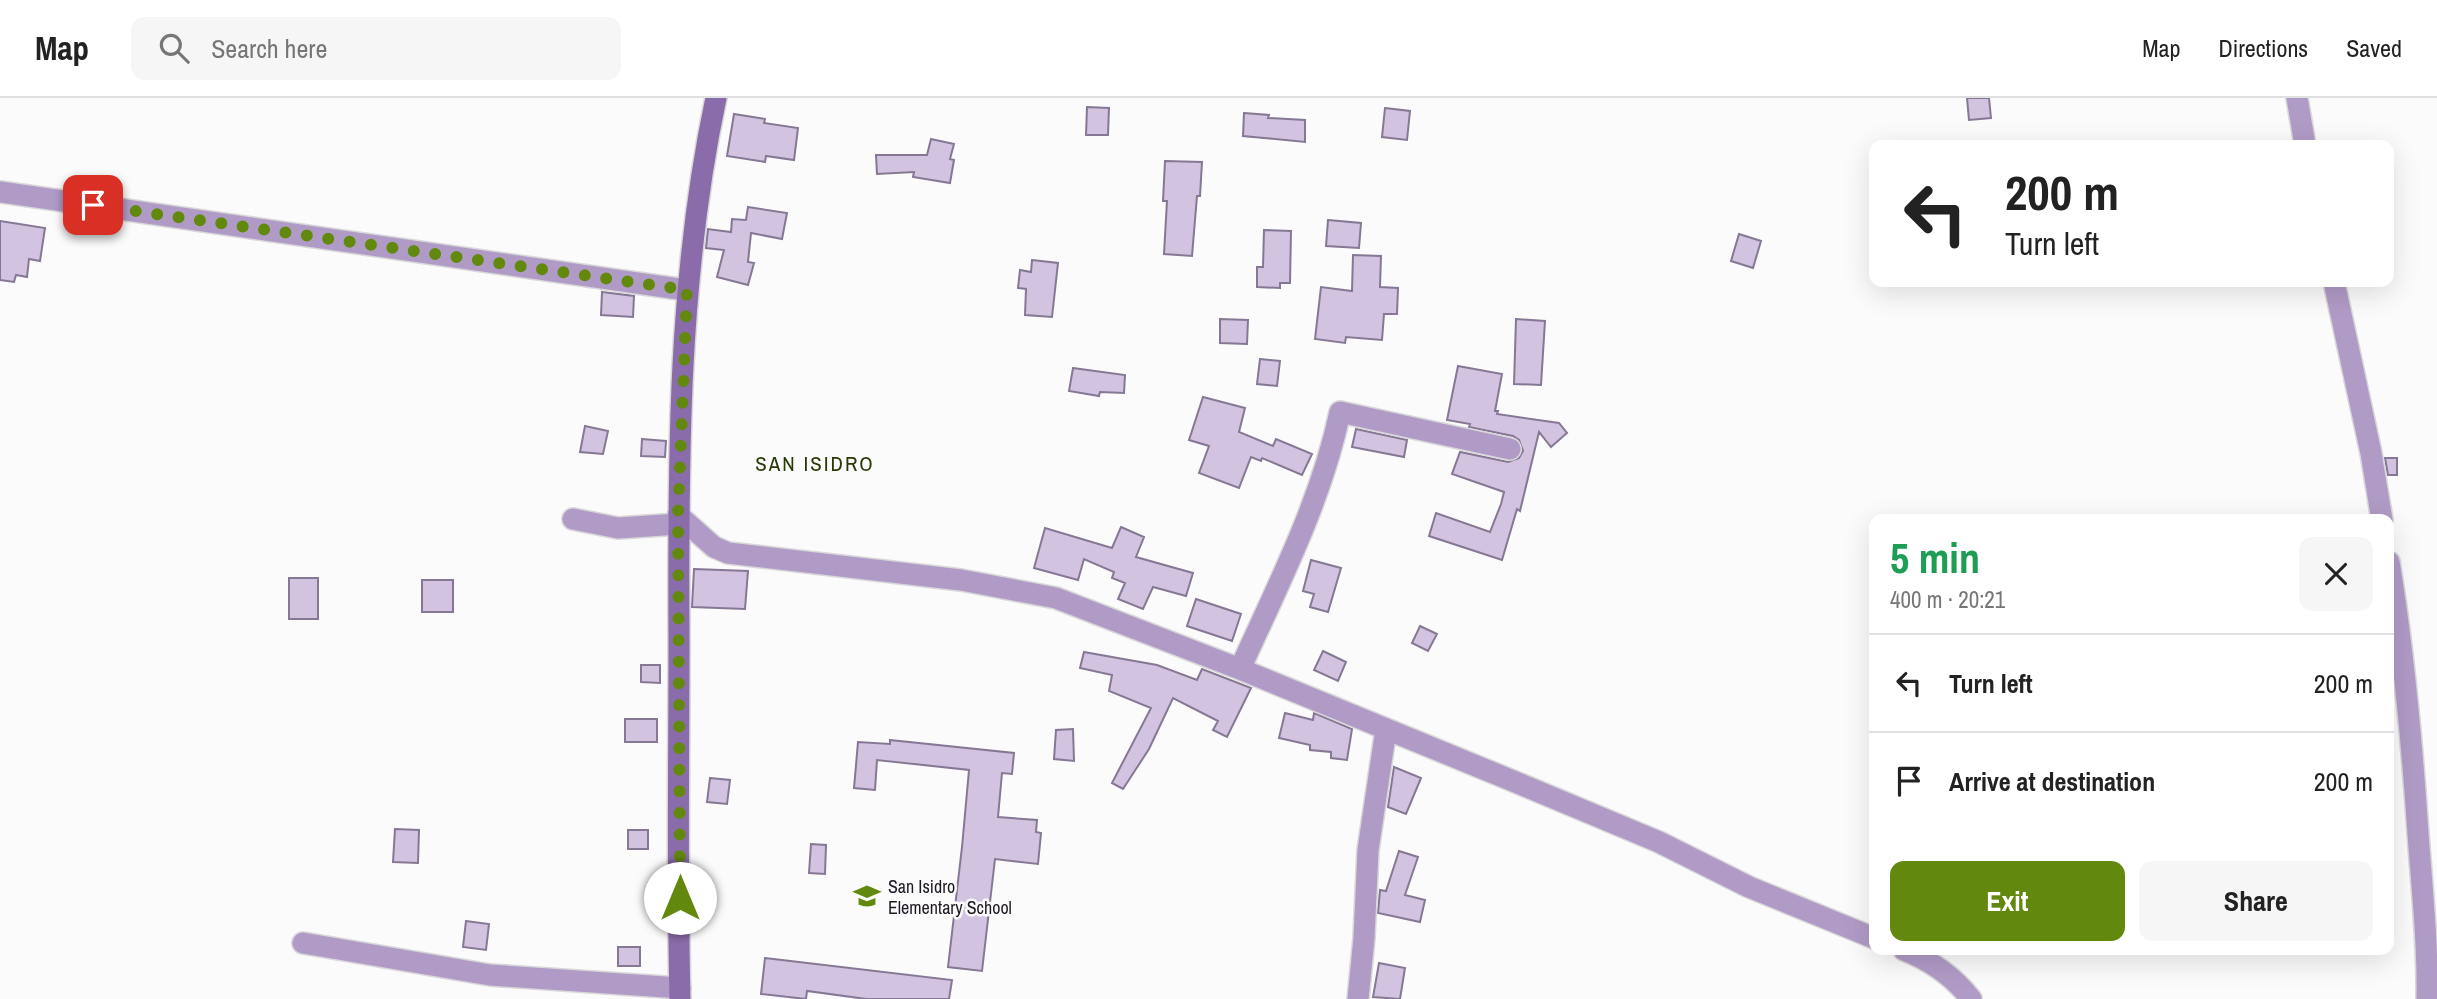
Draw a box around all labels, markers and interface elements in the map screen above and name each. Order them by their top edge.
search box [131,17,621,80]
text: Map [35,26,89,70]
icon: search [155,29,193,67]
text: Search here [211,31,327,66]
text: Map [2142,32,2180,64]
text: Directions [2218,32,2308,64]
text: Saved [2346,32,2402,64]
text: 200 m [2005,159,2119,225]
icon: left [1890,168,1981,259]
pin [63,175,123,235]
icon: arrive [74,186,112,224]
text: Turn left [2005,222,2099,265]
district label: SAN ISIDRO [755,449,875,478]
text: 5 min [1890,530,1980,586]
button: close [2299,537,2373,611]
text: 400 m · 20:21 [1890,584,2005,615]
icon: left [1890,664,1928,702]
text: Turn left [1949,666,2033,701]
text: 200 m [2314,666,2373,701]
icon: arrive [1890,762,1928,800]
text: Arrive at destination [1949,764,2155,799]
text: 200 m [2314,764,2373,799]
position arrow [643,861,717,935]
button: Exit [1890,861,2125,941]
button: Share [2139,861,2373,941]
place label: San Isidro Elementary School [888,874,1012,920]
school or university icon: San Isidro Elementary School [852,881,882,911]

